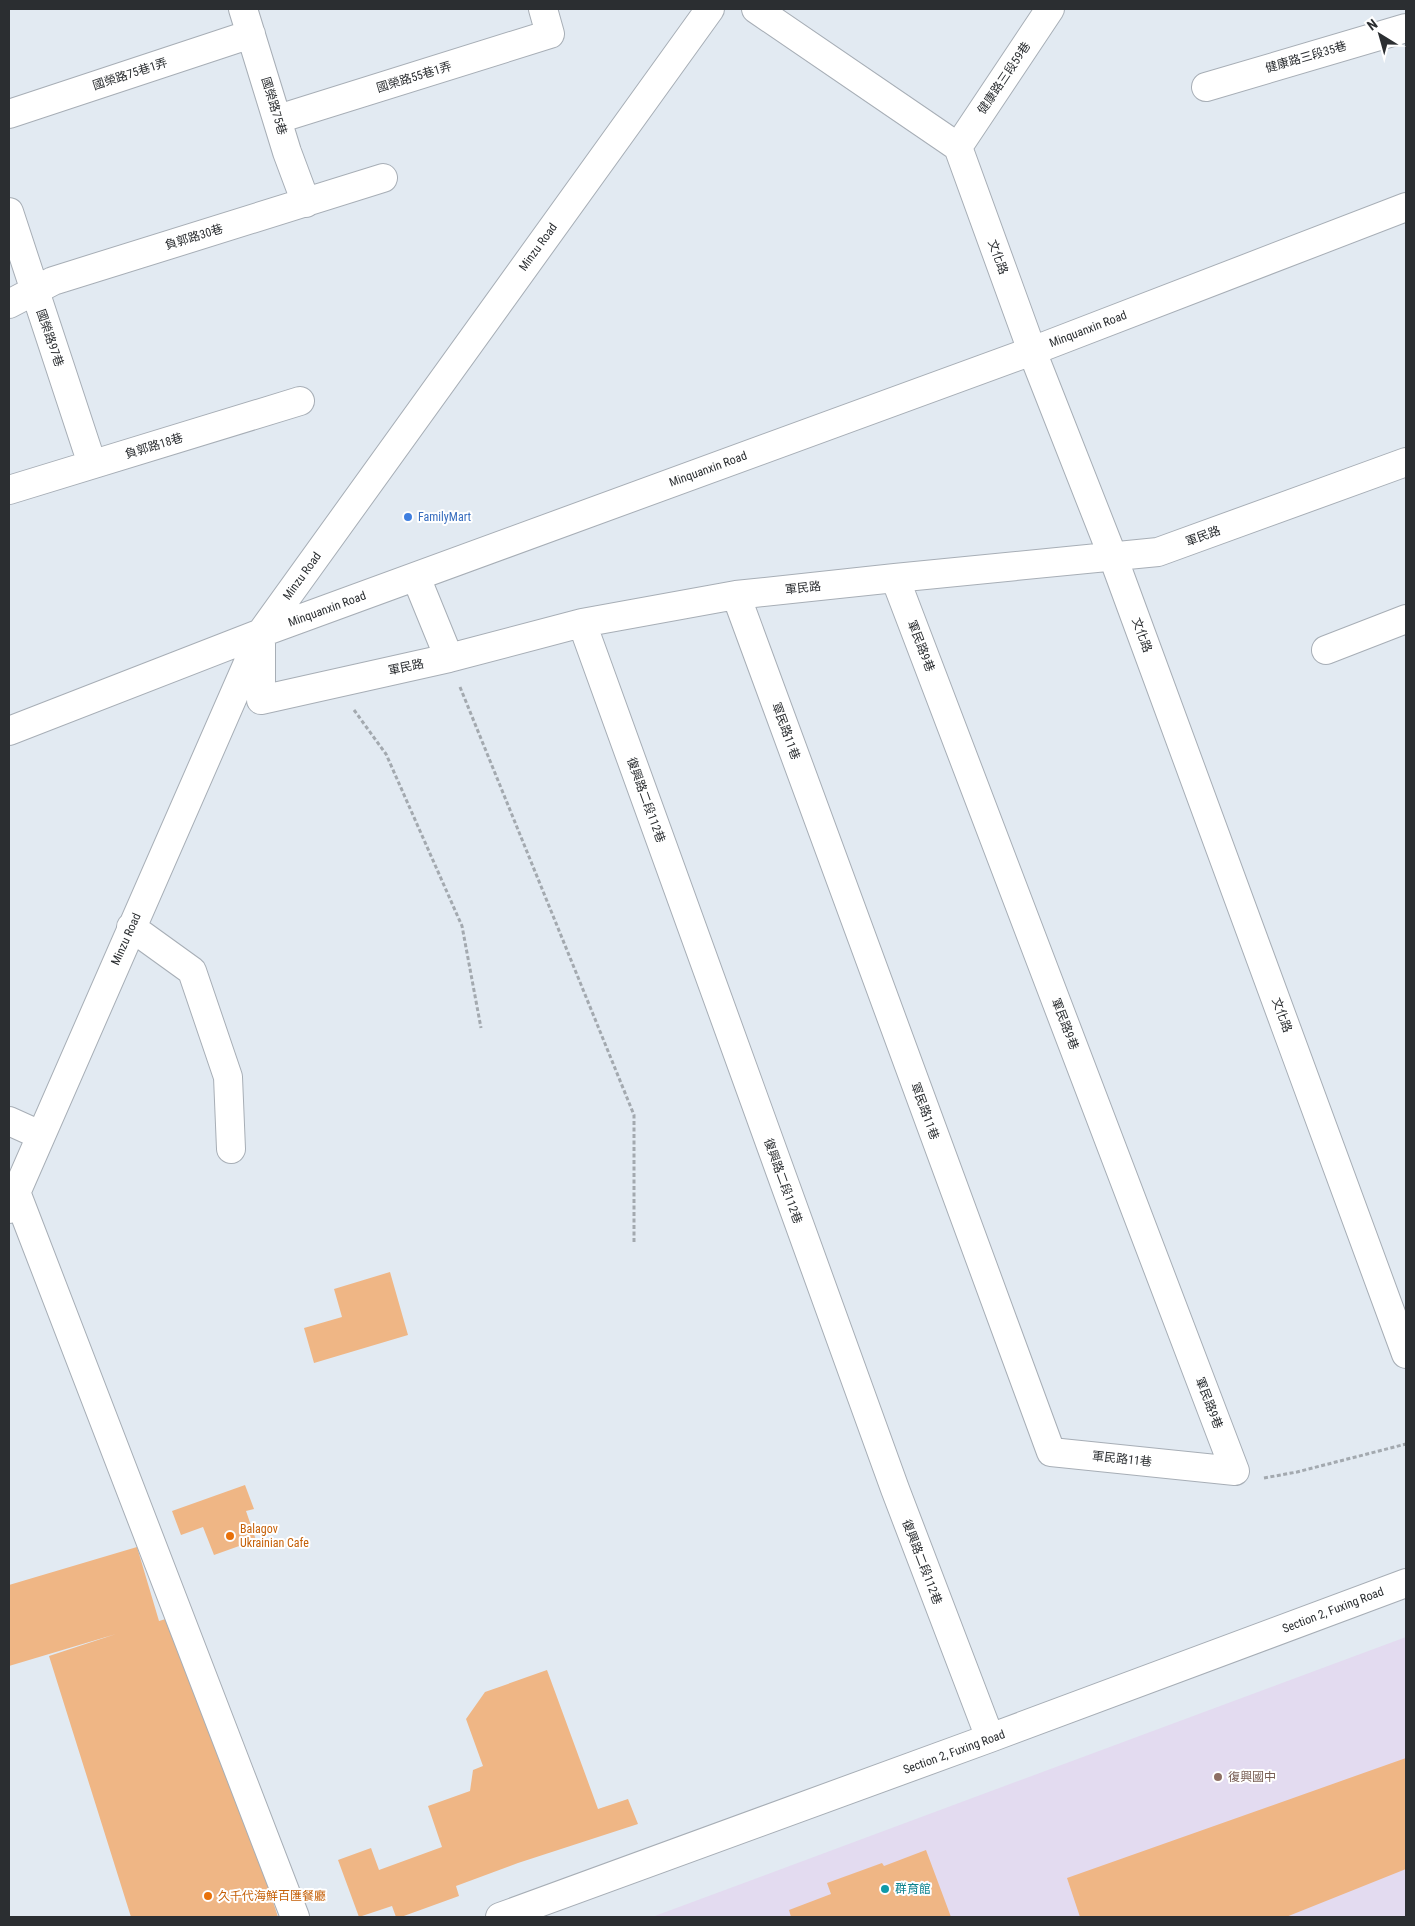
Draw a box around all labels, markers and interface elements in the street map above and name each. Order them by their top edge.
north arrow [1355,10,1405,60]
text: N [1364,16,1380,34]
street label: 健康路三段59巷 [975,39,1033,117]
street label: 健康路三段35巷 [1264,39,1348,75]
street label: 國榮路75巷1弄 [91,55,169,93]
street label: 國榮路55巷1弄 [375,59,453,95]
street label: 國榮路75巷 [259,75,289,137]
street label: Minzu Road [516,220,560,274]
street label: 負郭路30巷 [163,222,225,252]
street label: 文化路 [985,238,1011,276]
street label: 國榮路97巷 [34,307,66,369]
street label: Minquanxin Road [1047,308,1129,350]
street label: 負郭路18巷 [123,431,185,461]
street label: Minquanxin Road [667,448,749,490]
place label: FamilyMart [418,510,472,524]
marker: FamilyMart [402,511,414,523]
street label: 軍民路 [1184,523,1222,549]
street label: Minzu Road [280,549,324,603]
street label: 軍民路 [784,579,822,597]
street label: Minquanxin Road [286,588,368,630]
street label: 文化路 [1129,616,1155,654]
street label: 軍民路9巷 [905,618,937,674]
street label: 軍民路 [387,656,425,678]
street label: 軍民路11巷 [769,700,803,762]
street label: 復興路二段112巷 [624,755,668,845]
street label: Minzu Road [108,911,144,967]
street label: 軍民路9巷 [1049,996,1081,1052]
street label: 文化路 [1269,996,1295,1034]
street label: 軍民路11巷 [908,1080,942,1142]
street label: 復興路二段112巷 [761,1136,805,1226]
street label: 軍民路9巷 [1193,1375,1225,1431]
street label: 軍民路11巷 [1092,1449,1152,1469]
street label: 復興路二段112巷 [899,1518,945,1606]
place label: Balagov Ukrainian Cafe [240,1522,309,1550]
marker: Balagov Ukrainian Cafe [224,1530,236,1542]
street label: Section 2, Fuxing Road [1280,1584,1386,1636]
street label: Section 2, Fuxing Road [901,1727,1007,1777]
place label: 復興國中 [1228,1770,1276,1784]
marker: 復興國中 [1212,1771,1224,1783]
place label: 群育館 [895,1882,931,1896]
marker: 群育館 [879,1883,891,1895]
place label: 久千代海鮮百匯餐廳 [218,1889,326,1903]
marker: 久千代海鮮百匯餐廳 [202,1890,214,1902]

